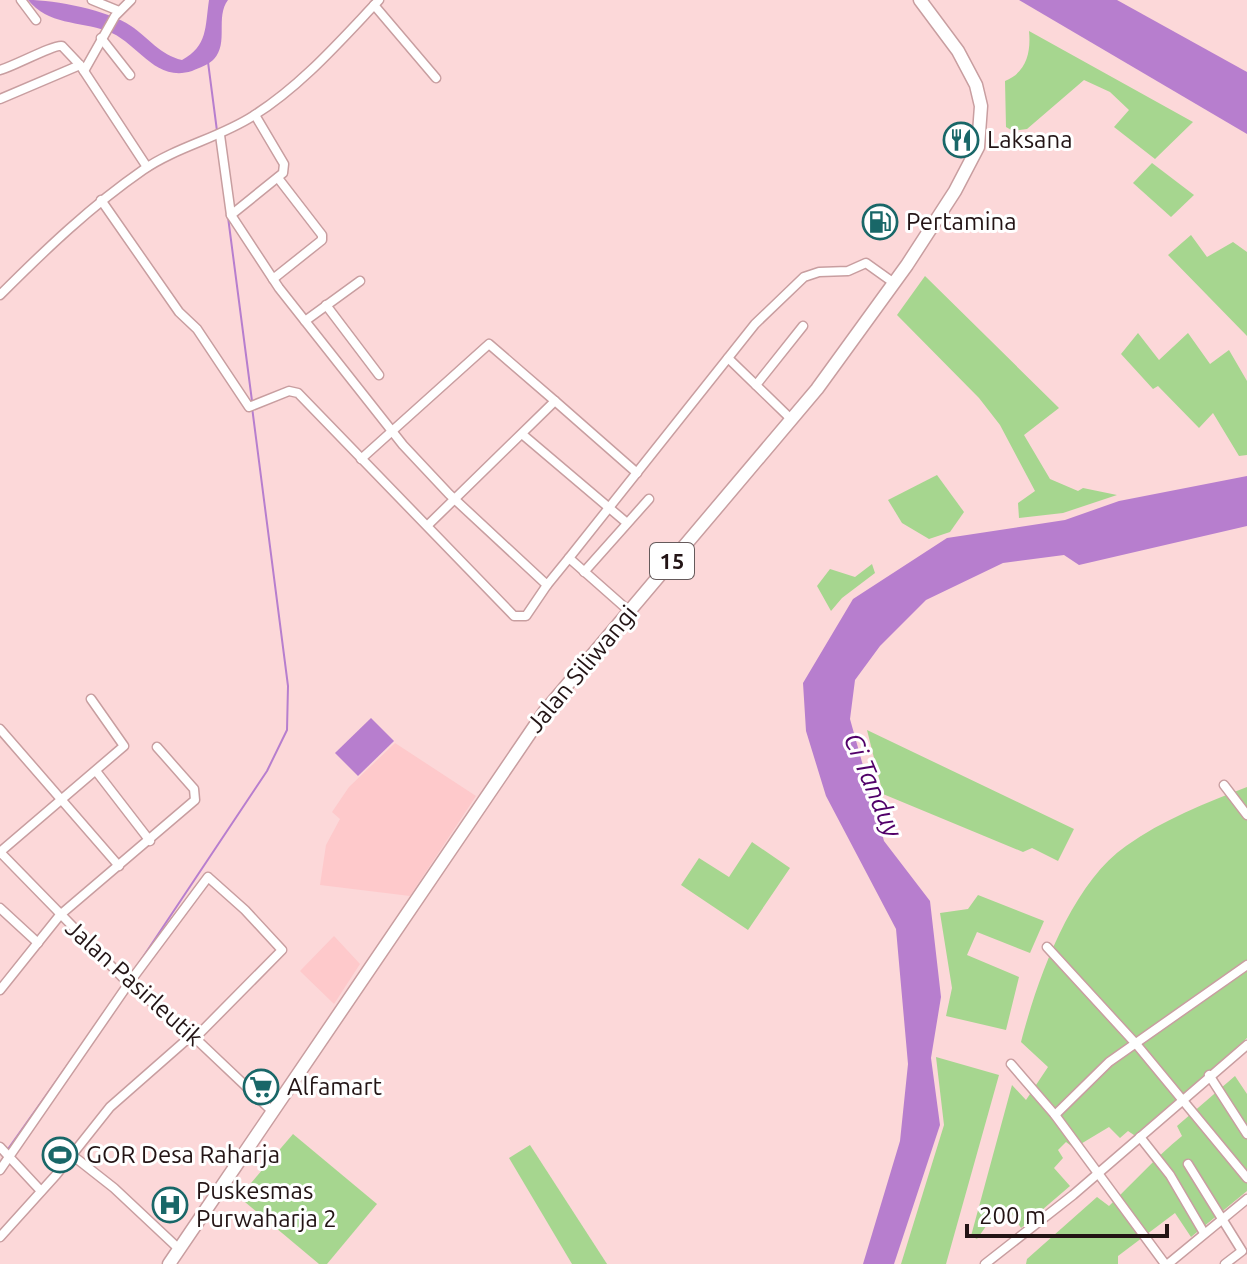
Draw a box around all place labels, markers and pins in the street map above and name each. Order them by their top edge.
restaurant icon: Laksana [942,121,980,159]
place label: Laksana [987,126,1073,153]
fuel station icon: Pertamina [861,203,899,241]
place label: Pertamina [906,208,1017,235]
supermarket icon: Alfamart [242,1068,280,1106]
place label: Alfamart [287,1073,382,1100]
sports icon: GOR Desa Raharja [41,1136,79,1174]
place label: GOR Desa Raharja [86,1141,280,1168]
place label: Puskesmas Purwaharja 2 [196,1177,337,1232]
hospital icon: Puskesmas Purwaharja 2 [151,1186,189,1224]

